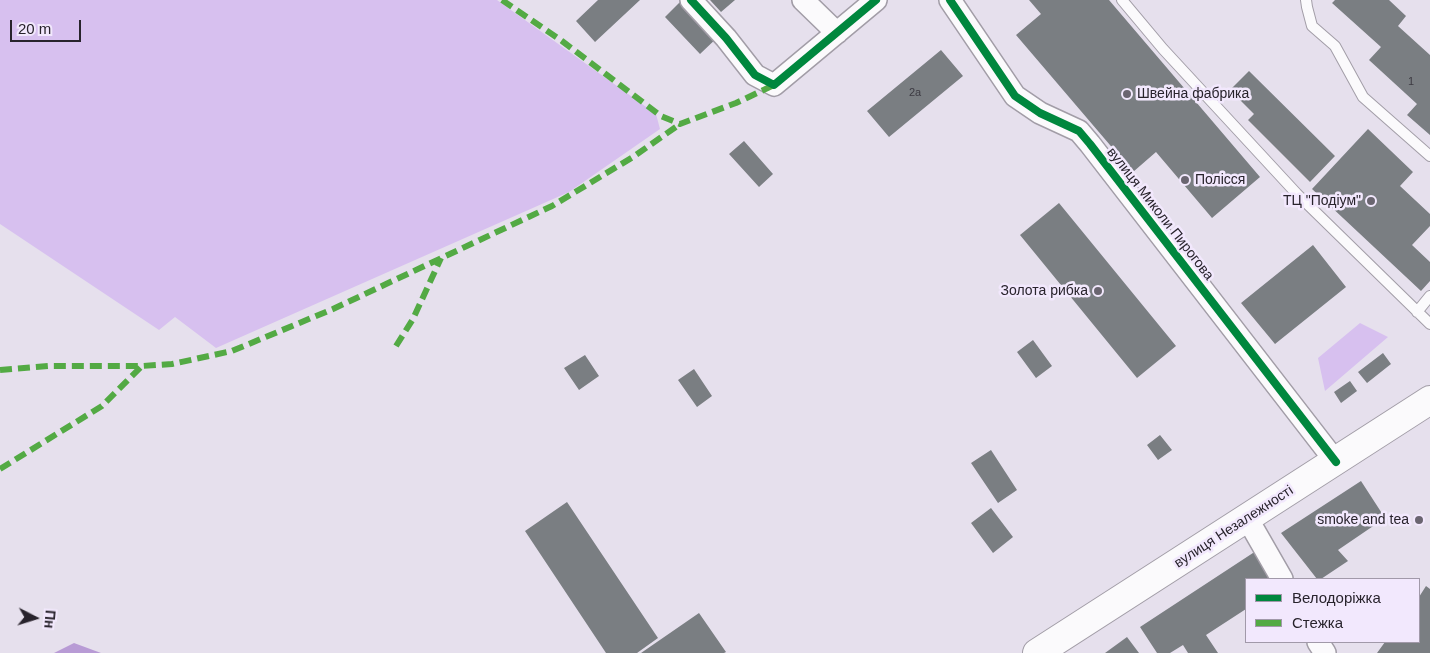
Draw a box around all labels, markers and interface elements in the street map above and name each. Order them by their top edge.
scale bar [12,10,84,42]
text: 20 m [18,20,51,37]
house number: 1 [1408,75,1414,89]
house number: 2а [909,86,921,100]
place label: Швейна фабрика [1137,86,1249,102]
marker: Швейна фабрика [1121,88,1133,100]
street label: вулиця Миколи Пирогова [1103,144,1217,284]
place label: Полісся [1195,172,1245,188]
marker: Полісся [1179,174,1191,186]
place label: ТЦ "Подіум" [1283,193,1361,209]
marker: ТЦ "Подіум" [1365,195,1377,207]
place label: Золота рибка [1000,283,1088,299]
marker: Золота рибка [1092,285,1104,297]
street label: вулиця Незалежності [1171,482,1297,572]
place label: smoke and tea [1317,512,1409,528]
marker: smoke and tea [1413,514,1425,526]
legend [1245,578,1420,643]
text: Велодоріжка [1292,589,1381,606]
north arrow [10,593,60,643]
text: Пн [41,609,59,629]
text: Стежка [1292,614,1343,631]

